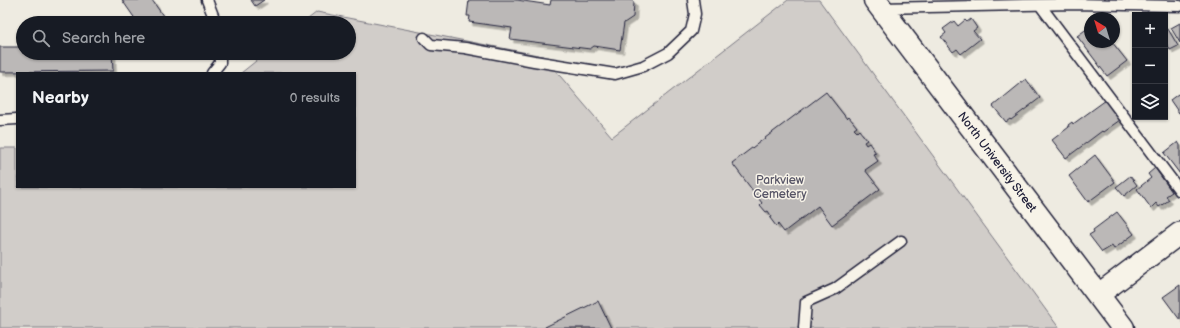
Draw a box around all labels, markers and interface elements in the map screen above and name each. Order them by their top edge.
north arrow [1084,12,1120,48]
map controls [1132,12,1168,120]
button: + [1132,12,1168,48]
search box [16,16,356,60]
icon: search [30,27,52,49]
text: Search here [62,29,145,48]
button: − [1132,48,1168,84]
button: layers [1132,84,1168,120]
text: Nearby [32,88,89,108]
text: 0 results [290,90,340,106]
street label: North University Street [955,109,1040,215]
park label: Parkview Cemetery [753,173,807,202]

